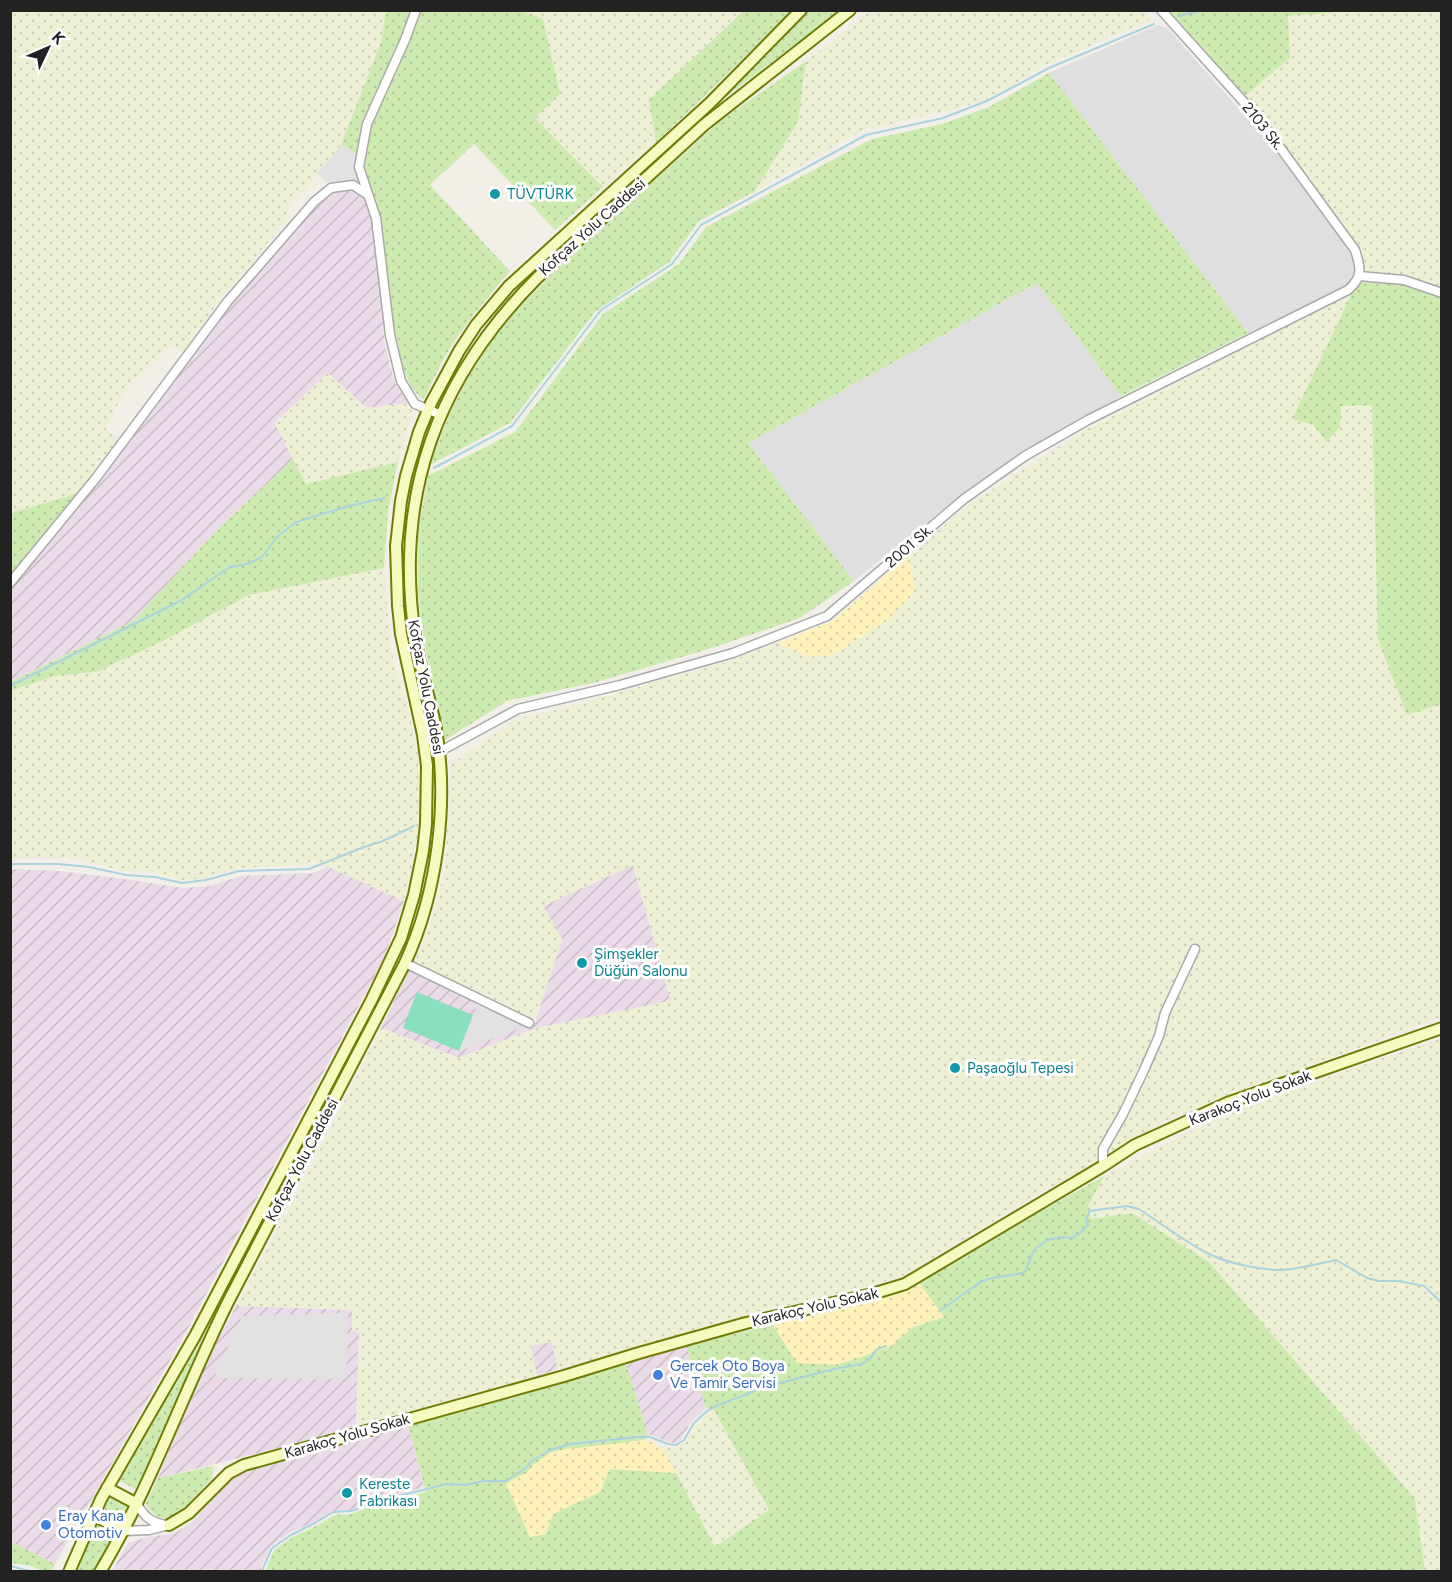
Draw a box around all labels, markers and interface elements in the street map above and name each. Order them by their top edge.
north arrow [18,18,78,78]
text: K [48,27,69,49]
street label: 2103 Sk. [1238,99,1288,153]
street label: Kofçaz Yolu Caddesi [535,174,649,280]
place label: TÜVTÜRK [507,185,574,203]
marker: TÜVTÜRK [488,187,502,201]
street label: 2001 Sk. [882,520,936,572]
street label: Kofçaz Yolu Caddesi [404,618,448,756]
place label: Şimşekler Düğün Salonu [594,945,688,980]
marker: Şimşekler Düğün Salonu [575,956,589,970]
place label: Paşaoğlu Tepesi [967,1059,1074,1077]
marker: Paşaoğlu Tepesi [948,1061,962,1075]
street label: Karakoç Yolu Sokak [1186,1066,1314,1130]
street label: Kofçaz Yolu Caddesi [262,1095,342,1225]
street label: Karakoç Yolu Sokak [750,1284,881,1330]
place label: Gercek Oto Boya Ve Tamir Servisi [670,1357,785,1392]
marker: Gercek Oto Boya Ve Tamir Servisi [651,1368,665,1382]
street label: Karakoç Yolu Sokak [282,1409,412,1462]
place label: Kereste Fabrikası [359,1475,417,1510]
marker: Kereste Fabrikası [340,1486,354,1500]
place label: Eray Kana Otomotiv [58,1507,124,1542]
marker: Eray Kana Otomotiv [39,1518,53,1532]

